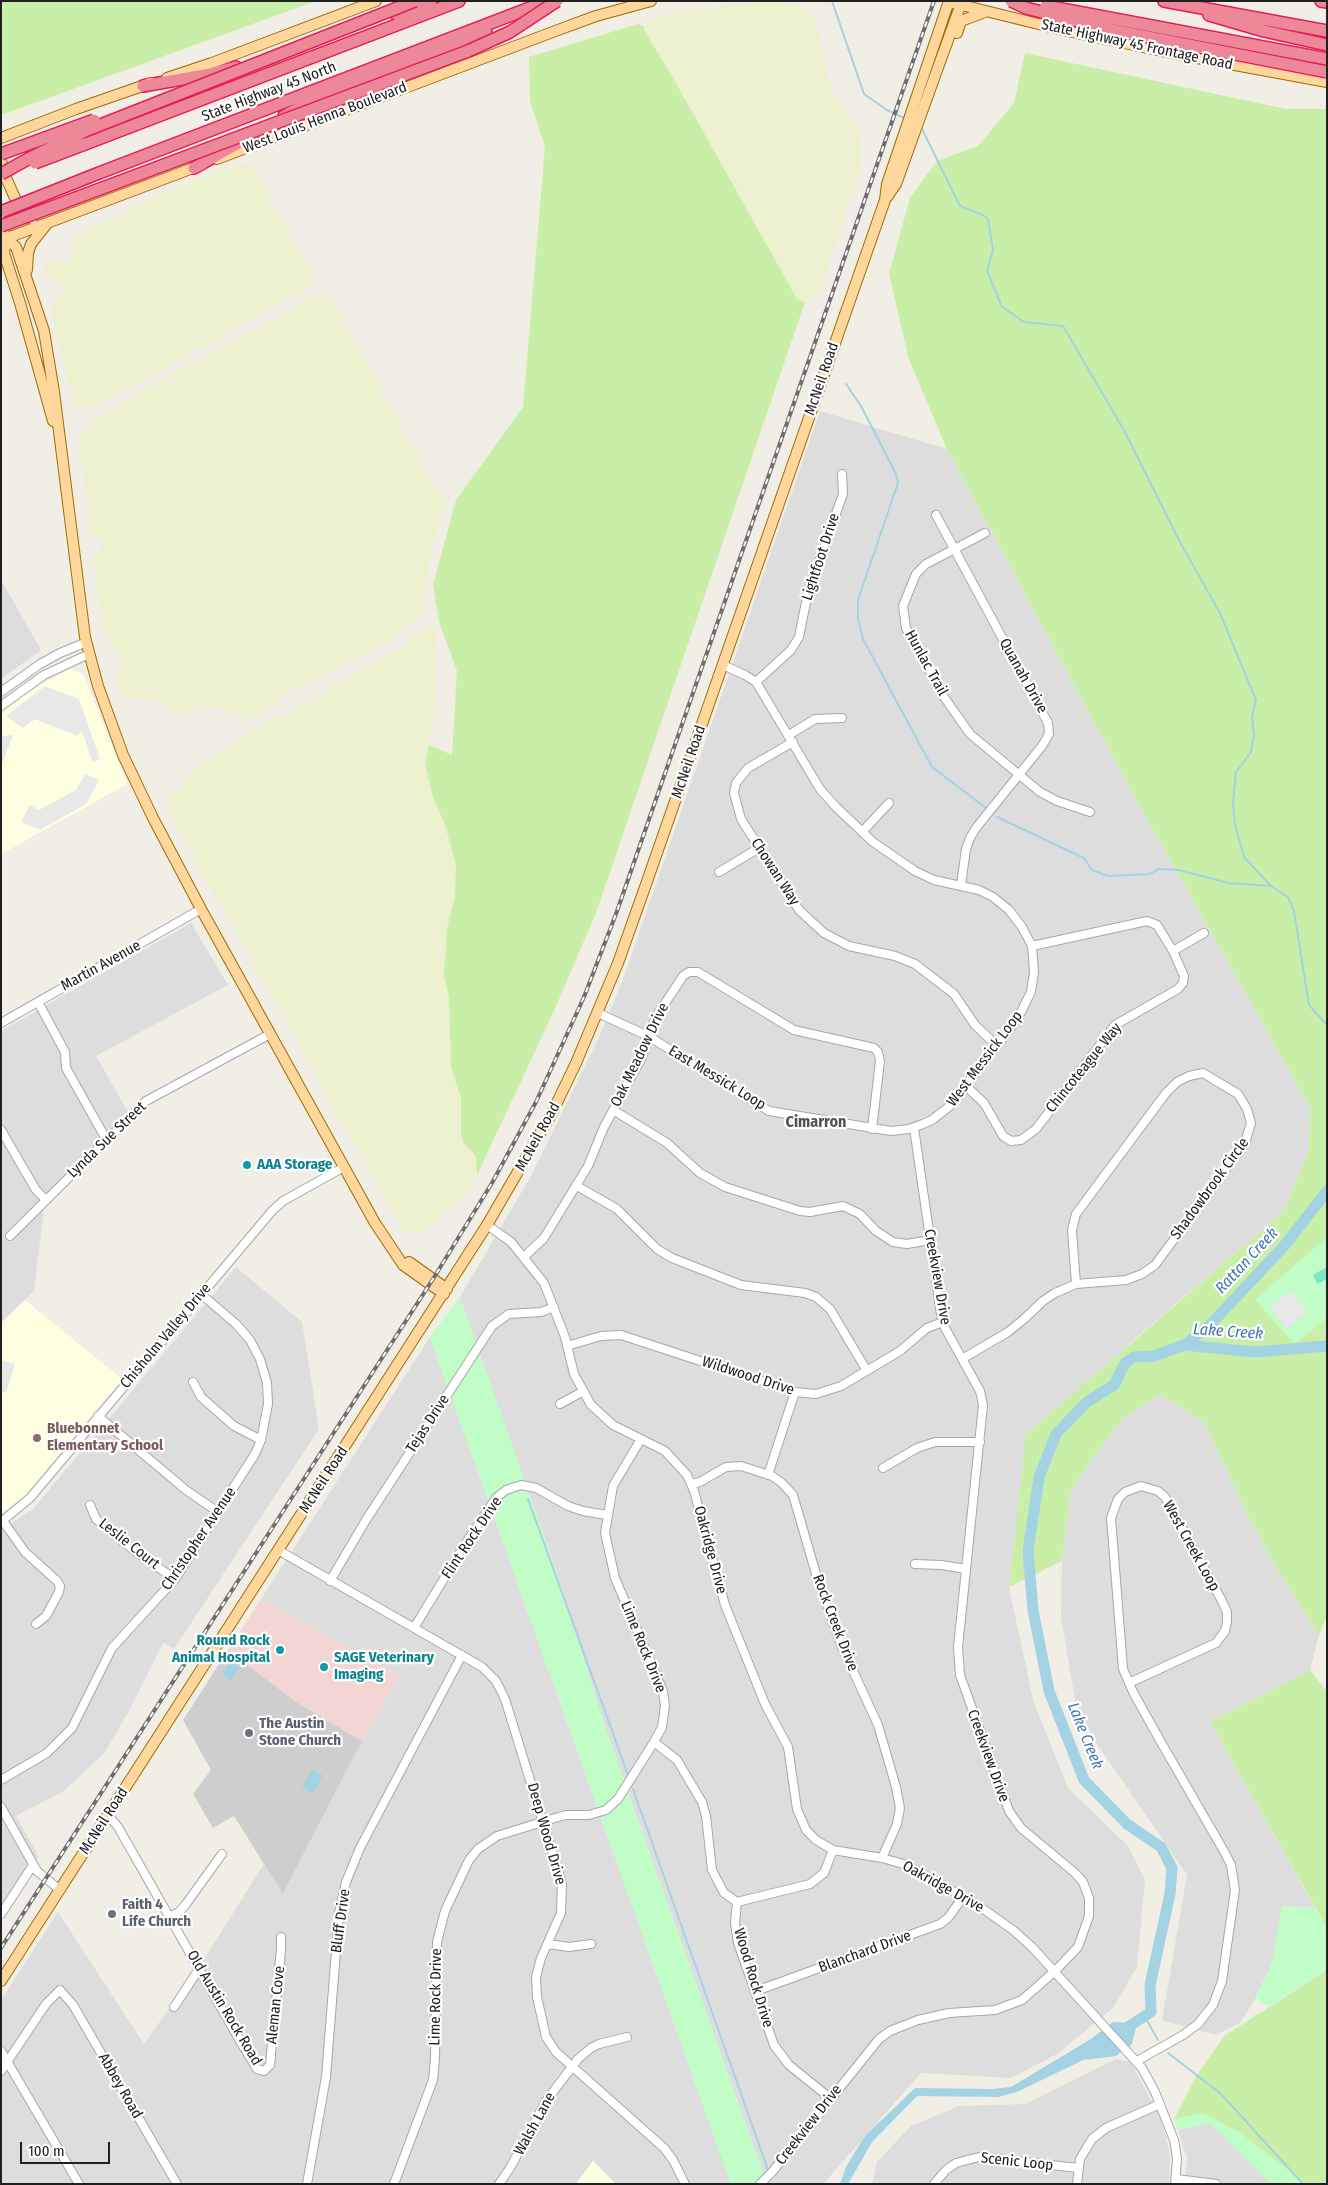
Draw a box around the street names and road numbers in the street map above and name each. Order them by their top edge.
street label: State Highway 45 Frontage Road [1040,16,1234,74]
street label: State Highway 45 North [199,58,339,126]
street label: West Louis Henna Boulevard [240,78,410,158]
street label: McNeil Road [801,340,843,418]
street label: Lightfoot Drive [798,511,844,603]
street label: Hunlac Trail [901,627,951,699]
street label: Quanah Drive [995,635,1051,717]
street label: McNeil Road [668,723,710,801]
street label: Chowan Way [747,835,803,909]
street label: Martin Avenue [58,937,144,995]
street label: Oak Meadow Drive [607,1000,673,1110]
street label: West Messick Loop [943,1008,1027,1110]
street label: Chincoteague Way [1042,1019,1126,1117]
street label: East Messick Loop [665,1042,769,1114]
street label: Lynda Sue Street [64,1098,150,1182]
street label: McNeil Road [512,1099,564,1175]
street label: Shadowbrook Circle [1167,1135,1253,1243]
street label: Creekview Drive [920,1228,954,1326]
street label: Chisholm Valley Drive [117,1280,215,1392]
street label: Wildwood Drive [700,1353,796,1399]
street label: Tejas Drive [402,1391,454,1457]
street label: McNeil Road [296,1443,352,1517]
street label: Christopher Avenue [158,1484,240,1594]
street label: Flint Rock Drive [438,1494,506,1582]
street label: West Creek Loop [1159,1497,1223,1595]
street label: Oakridge Drive [690,1504,730,1596]
street label: Leslie Court [95,1515,163,1573]
street label: Rock Creek Drive [808,1572,862,1674]
street label: Lime Rock Drive [616,1598,670,1696]
street label: Creekview Drive [963,1707,1013,1805]
street label: Deep Wood Drive [523,1781,569,1887]
street label: McNeil Road [76,1784,132,1858]
street label: Oakridge Drive [899,1857,987,1917]
street label: Bluff Drive [328,1888,354,1954]
street label: Wood Rock Drive [729,1926,777,2030]
street label: Blanchard Drive [816,1927,914,1977]
street label: Old Austin Rock Road [183,1947,265,2069]
street label: Lime Rock Drive [426,1948,446,2046]
street label: Aleman Cove [263,1965,289,2045]
street label: Abbey Road [94,2050,146,2122]
street label: Creekview Drive [772,2081,846,2169]
street label: Walsh Lane [510,2089,560,2159]
street label: Scenic Loop [980,2149,1054,2175]

